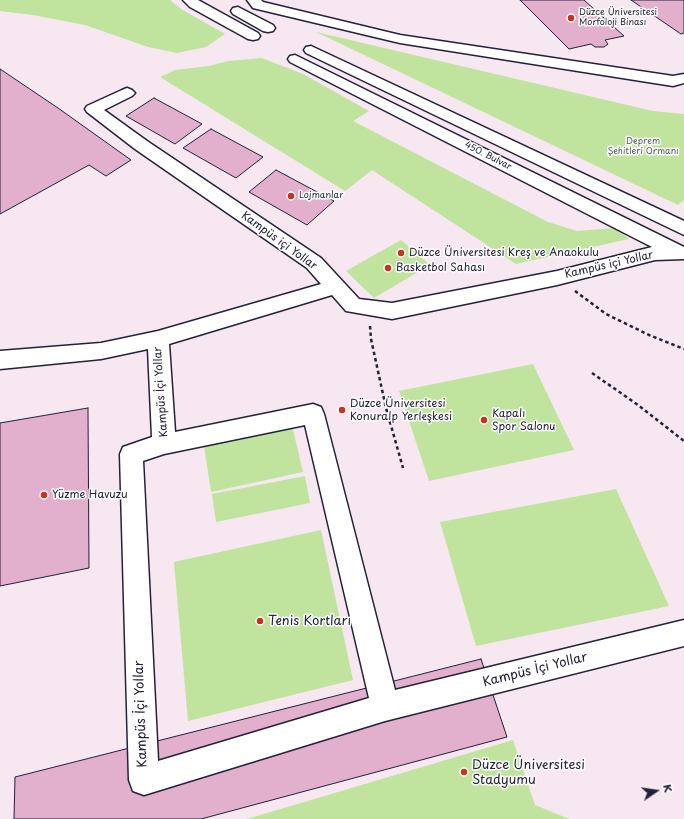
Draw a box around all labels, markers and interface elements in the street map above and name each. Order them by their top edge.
place label: Düzce Üniversitesi Morfoloji Binası [579,8,657,29]
marker: Düzce Üniversitesi Morfoloji Binası [566,13,576,23]
park label: Deprem Şehitleri Ormanı [607,137,679,158]
street label: 450. Bulvar [463,140,513,172]
marker: Lojmanlar [286,191,296,201]
place label: Lojmanlar [299,191,343,201]
street label: Kampüs içi Yollar [239,209,319,273]
place label: Düzce Üniversitesi Kreş ve Anaokulu [409,246,599,260]
marker: Düzce Üniversitesi Kreş ve Anaokulu [396,248,406,258]
street label: Kampüs içi Yollar [564,248,654,282]
place label: Basketbol Sahası [396,261,485,275]
marker: Basketbol Sahası [383,263,393,273]
street label: Kampüs İçi Yollar [151,346,171,438]
place label: Düzce Üniversitesi Konuralp Yerleşkesi [350,397,452,423]
marker: Düzce Üniversitesi Konuralp Yerleşkesi [337,405,347,415]
place label: Kapalı Spor Salonu [492,407,555,433]
marker: Kapalı Spor Salonu [479,415,489,425]
place label: Yüzme Havuzu [52,488,128,502]
marker: Yüzme Havuzu [39,490,49,500]
place label: Tenis Kortları [268,613,351,629]
marker: Tenis Kortları [255,616,265,626]
street label: Kampüs İçi Yollar [481,649,589,691]
street label: Kampüs İçi Yollar [131,660,151,768]
place label: Düzce Üniversitesi Stadyumu [472,757,585,788]
marker: Düzce Üniversitesi Stadyumu [459,767,469,777]
north arrow [636,771,676,811]
text: K [659,782,677,794]

